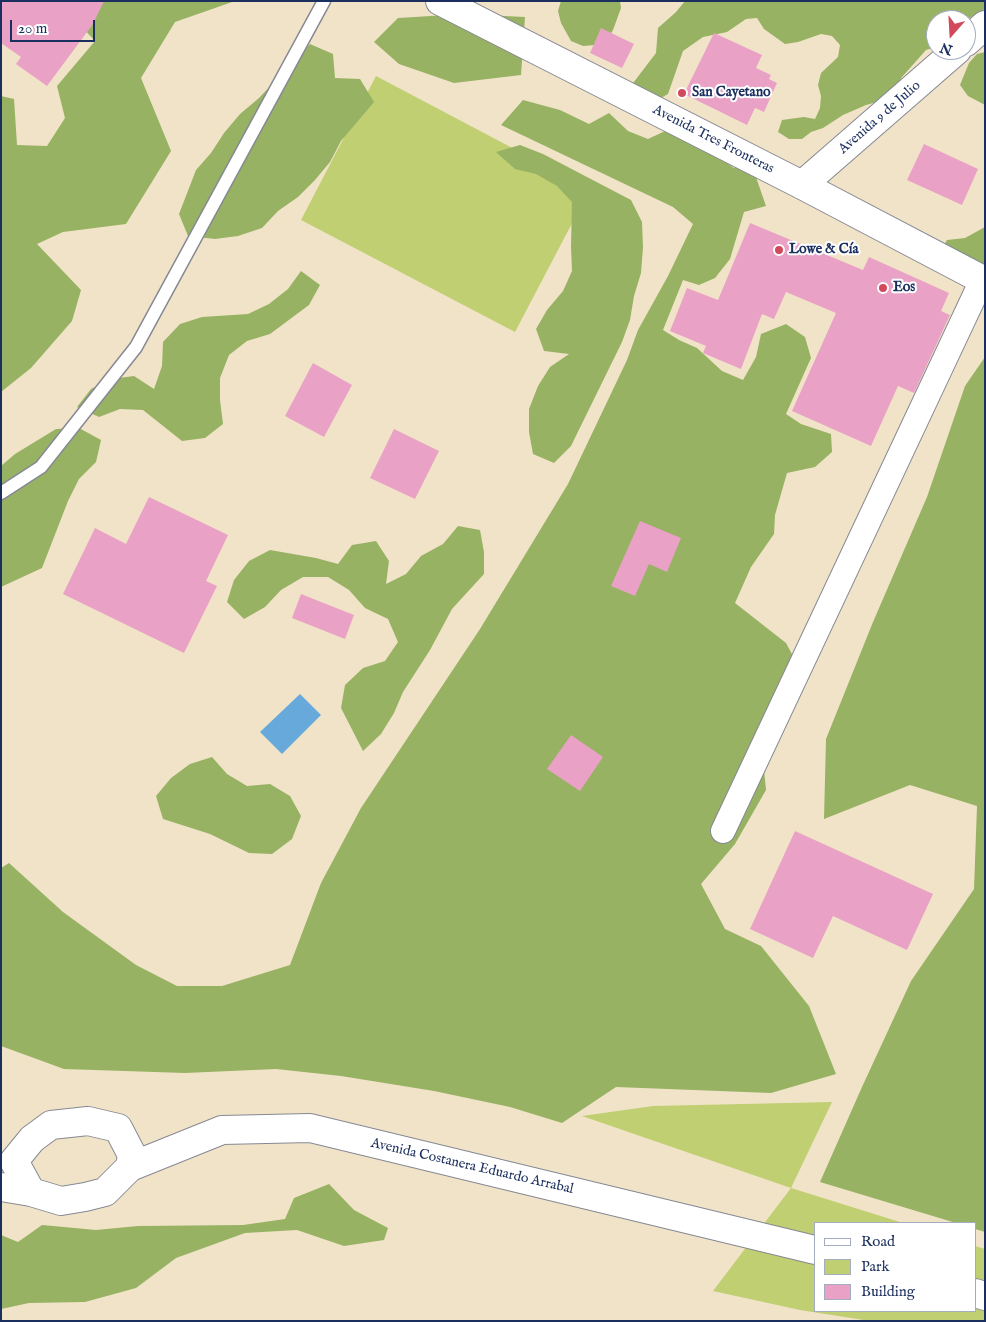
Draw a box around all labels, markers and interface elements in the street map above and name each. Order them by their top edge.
scale bar [12,10,98,42]
north arrow [926,10,976,60]
text: 20 m [18,19,47,38]
text: N [938,38,955,59]
street label: Avenida 9 de Julio [836,78,924,158]
place label: San Cayetano [692,85,771,101]
marker: San Cayetano [676,87,688,99]
street label: Avenida Tres Fronteras [649,102,777,178]
place label: Lowe & Cía [789,242,858,258]
marker: Lowe & Cía [773,244,785,256]
place label: Eos [893,280,915,296]
marker: Eos [877,282,889,294]
street label: Avenida Costanera Eduardo Arrabal [369,1135,575,1199]
legend [814,1222,976,1312]
text: Road [861,1232,895,1251]
text: Park [861,1257,890,1276]
text: Building [861,1282,915,1301]

